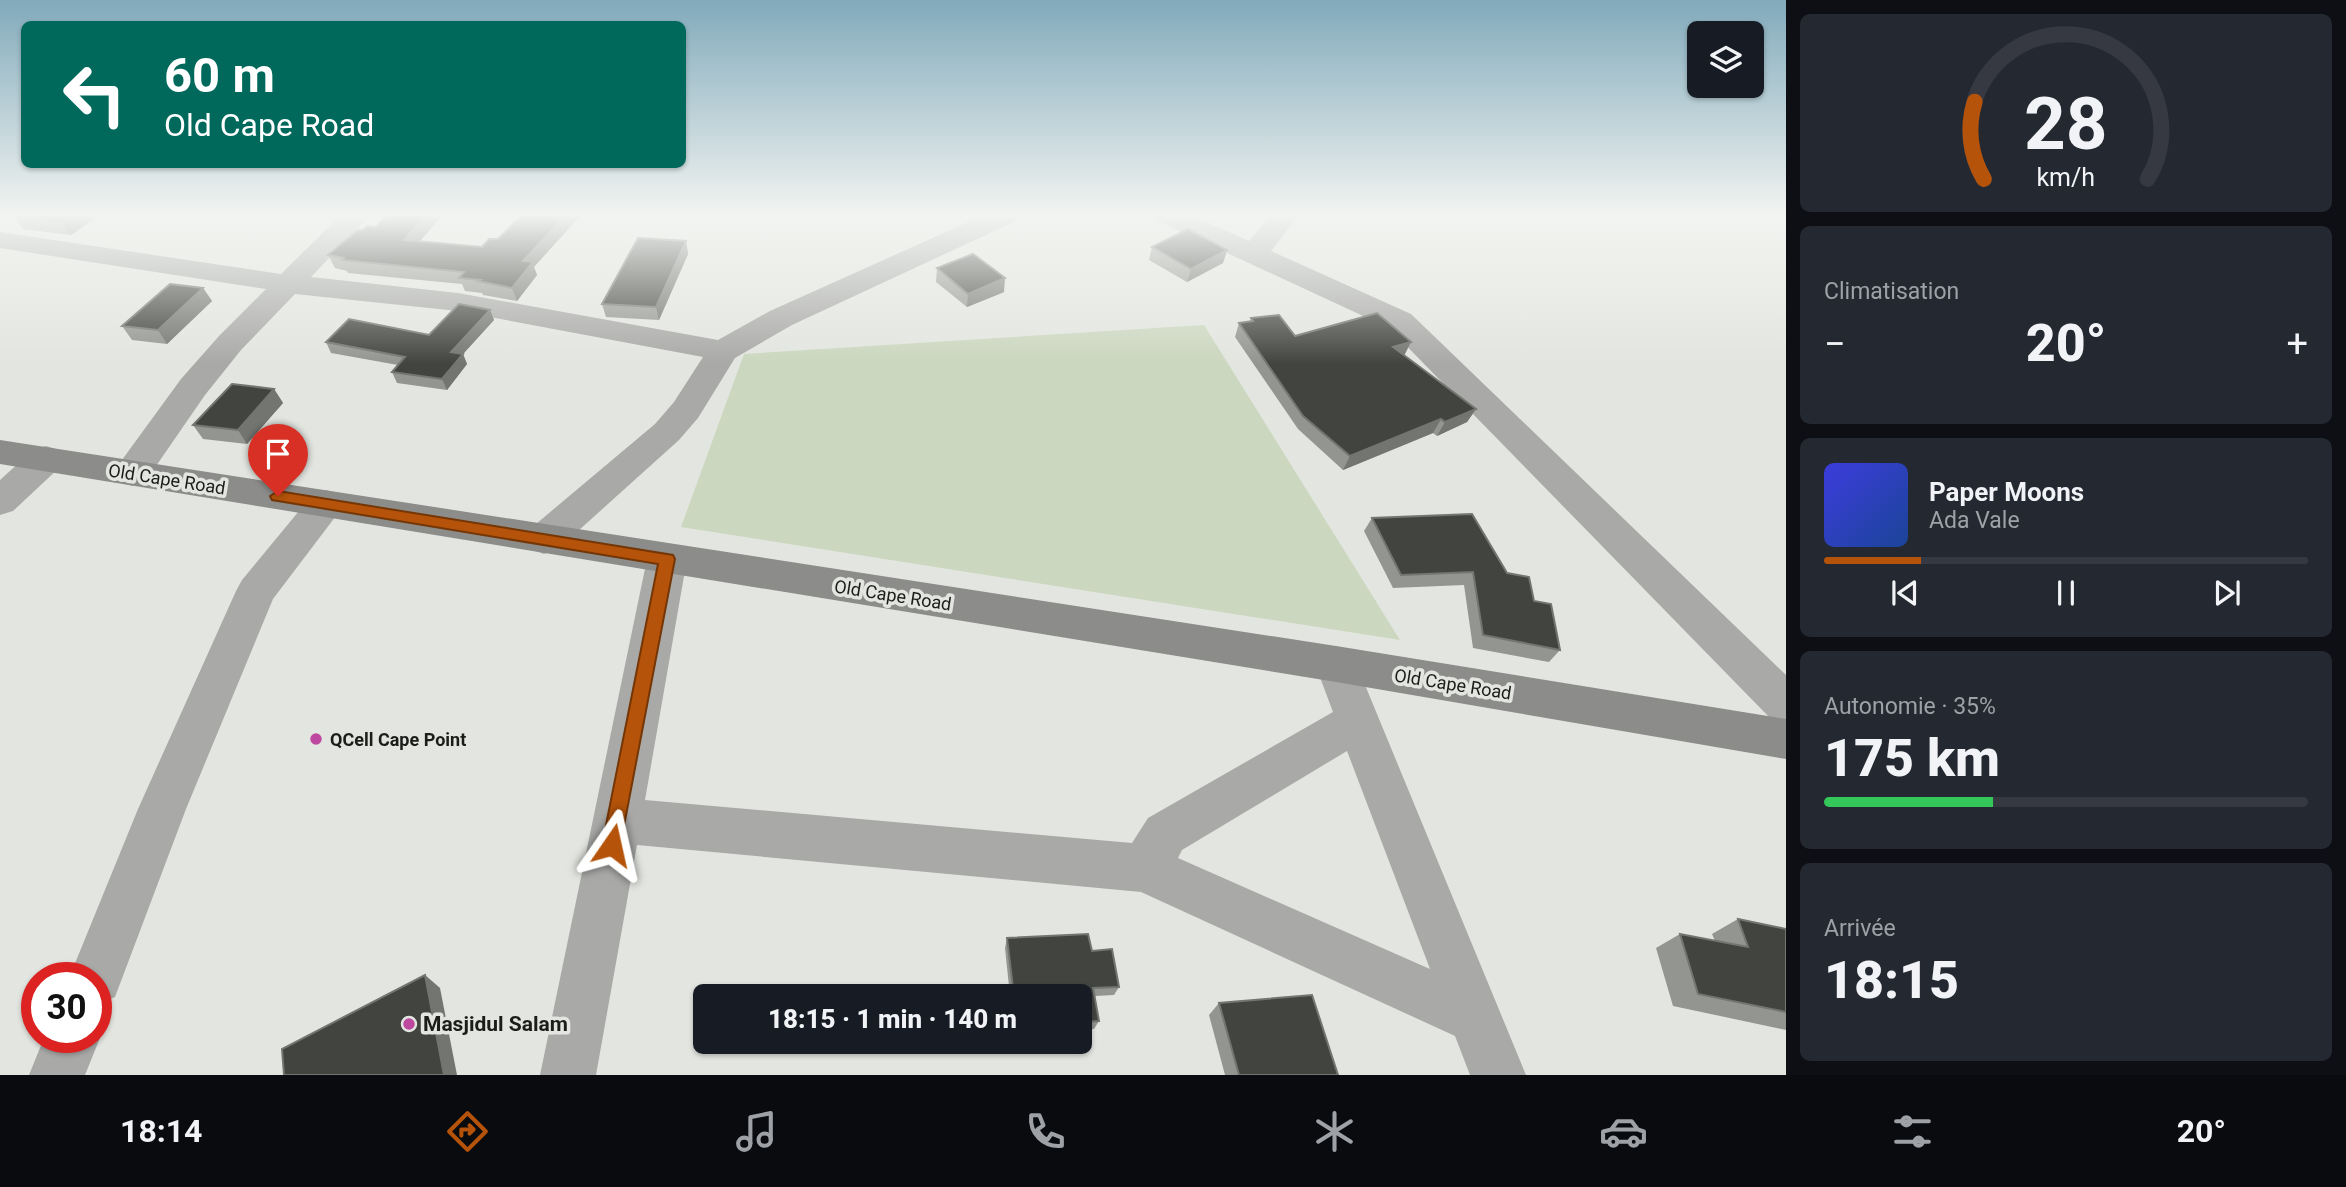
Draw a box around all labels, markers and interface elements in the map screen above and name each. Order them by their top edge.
map controls [1687,21,1764,98]
button: layers [1687,21,1764,98]
text: 60 m [164,47,275,104]
icon: left [49,49,140,140]
text: 28 [2024,81,2108,167]
text: Old Cape Road [164,106,374,144]
text: km/h [2037,163,2095,192]
text: Climatisation [1824,278,1959,305]
text: 20° [2026,313,2106,374]
text: − [1824,322,1846,366]
text: + [2286,322,2308,366]
pin [248,424,308,496]
icon: arrive [259,435,297,473]
street label: Old Cape Road [107,459,227,499]
text: Paper Moons [1929,477,2084,507]
text: Ada Vale [1929,507,2020,534]
icon: previous [1886,574,1924,612]
icon: pause [2047,574,2085,612]
icon: next [2208,574,2246,612]
street label: Old Cape Road [833,575,953,615]
street label: Old Cape Road [1393,664,1513,704]
text: Autonomie · 35% [1824,693,1996,720]
text: 175 km [1824,728,2000,789]
place label: QCell Cape Point [330,729,466,750]
marker: QCell Cape Point [308,731,324,747]
position arrow [575,808,649,882]
text: Arrivée [1824,915,1896,942]
text: 18:15 [1824,950,1959,1011]
speed limit sign: 30 [21,962,112,1053]
text: 18:15 · 1 min · 140 m [768,1004,1017,1034]
place label: Masjidul Salam [423,1012,568,1036]
marker: Masjidul Salam [401,1016,417,1032]
icon: directions [443,1107,492,1156]
icon: music [732,1107,781,1156]
icon: phone [1021,1107,1070,1156]
icon: climate [1310,1107,1359,1156]
icon: car [1599,1107,1648,1156]
icon: filters [1888,1107,1937,1156]
text: 18:14 [120,1112,202,1150]
text: 20° [2177,1112,2226,1150]

